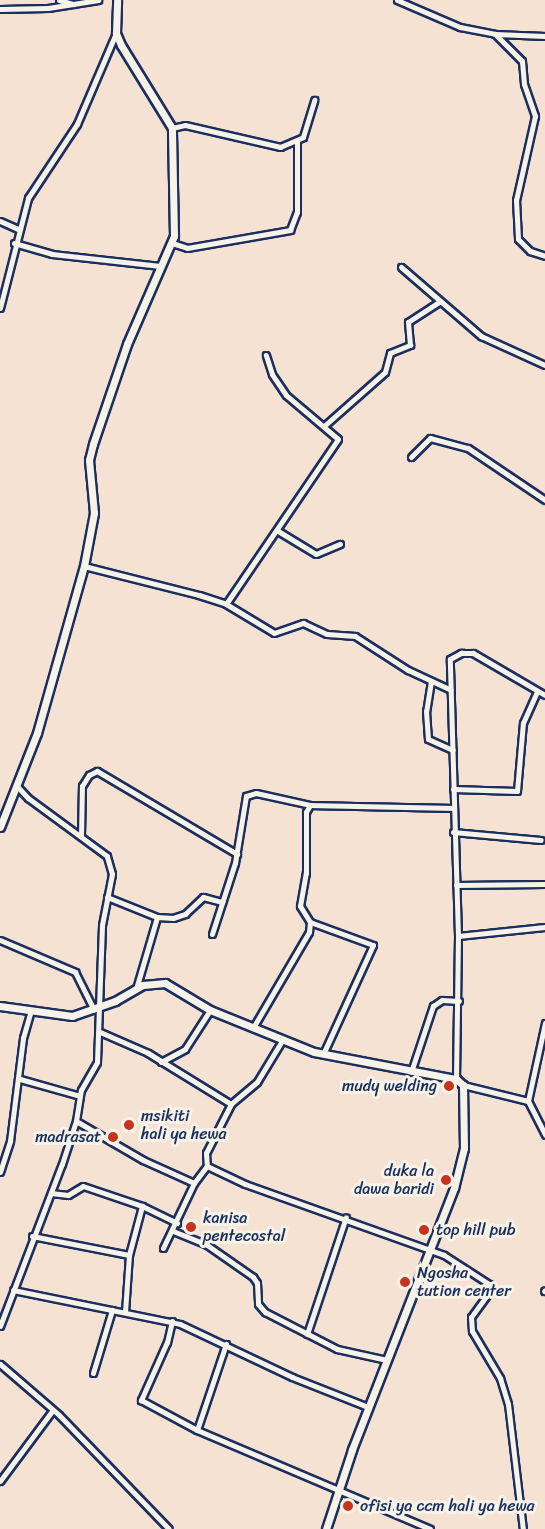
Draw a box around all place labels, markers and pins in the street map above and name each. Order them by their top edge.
place label: mudy welding [342,1076,437,1096]
marker: mudy welding [442,1079,456,1093]
place label: msikiti hali ya hewa [141,1106,227,1144]
marker: msikiti hali ya hewa [122,1118,136,1132]
place label: madrasat [35,1127,101,1147]
marker: madrasat [106,1130,120,1144]
place label: duka la dawa baridi [354,1161,434,1199]
marker: duka la dawa baridi [439,1173,453,1187]
place label: kanisa pentecostal [203,1208,285,1246]
marker: kanisa pentecostal [184,1220,198,1234]
place label: top hill pub [436,1220,515,1240]
marker: top hill pub [417,1223,431,1237]
place label: Ngosha tution center [417,1263,511,1301]
marker: Ngosha tution center [398,1275,412,1289]
place label: ofisi ya ccm hali ya hewa [360,1496,535,1516]
marker: ofisi ya ccm hali ya hewa [341,1499,355,1513]

